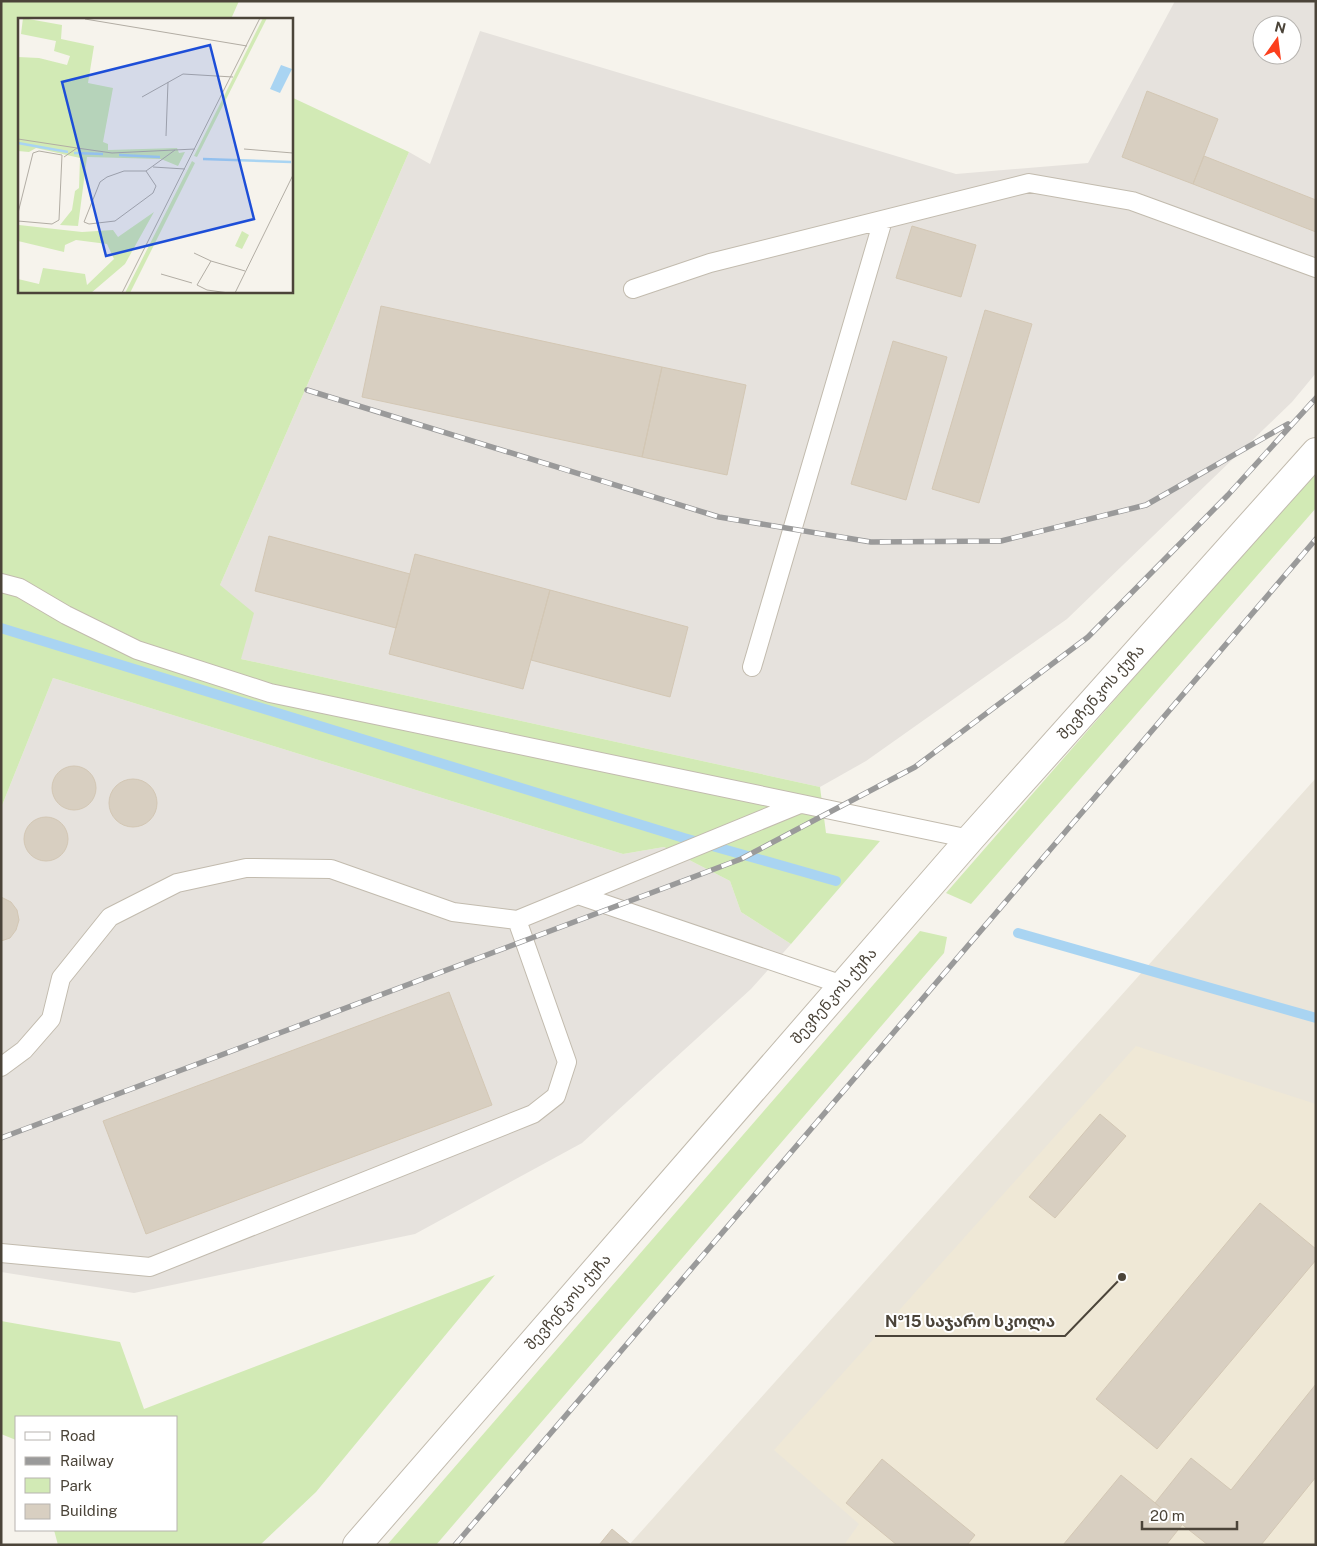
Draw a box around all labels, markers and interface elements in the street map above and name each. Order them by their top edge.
north arrow [1252,15,1302,65]
inset map [18,18,292,292]
text: N [1273,18,1287,36]
street label: შევჩენკოს ქუჩა [1054,641,1148,743]
street label: შევჩენკოს ქუჩა [787,944,881,1048]
street label: შევჩენკოს ქუჩა [521,1250,615,1354]
callout: №15 საჯარო სკოლა [875,1305,1065,1336]
text: №15 საჯარო სკოლა [885,1312,1055,1332]
legend [15,1416,178,1531]
text: Road [60,1427,96,1444]
text: Railway [60,1452,114,1469]
text: Park [60,1477,92,1494]
scale bar [1142,1498,1237,1530]
text: Building [60,1502,118,1519]
text: 20 m [1150,1507,1185,1524]

